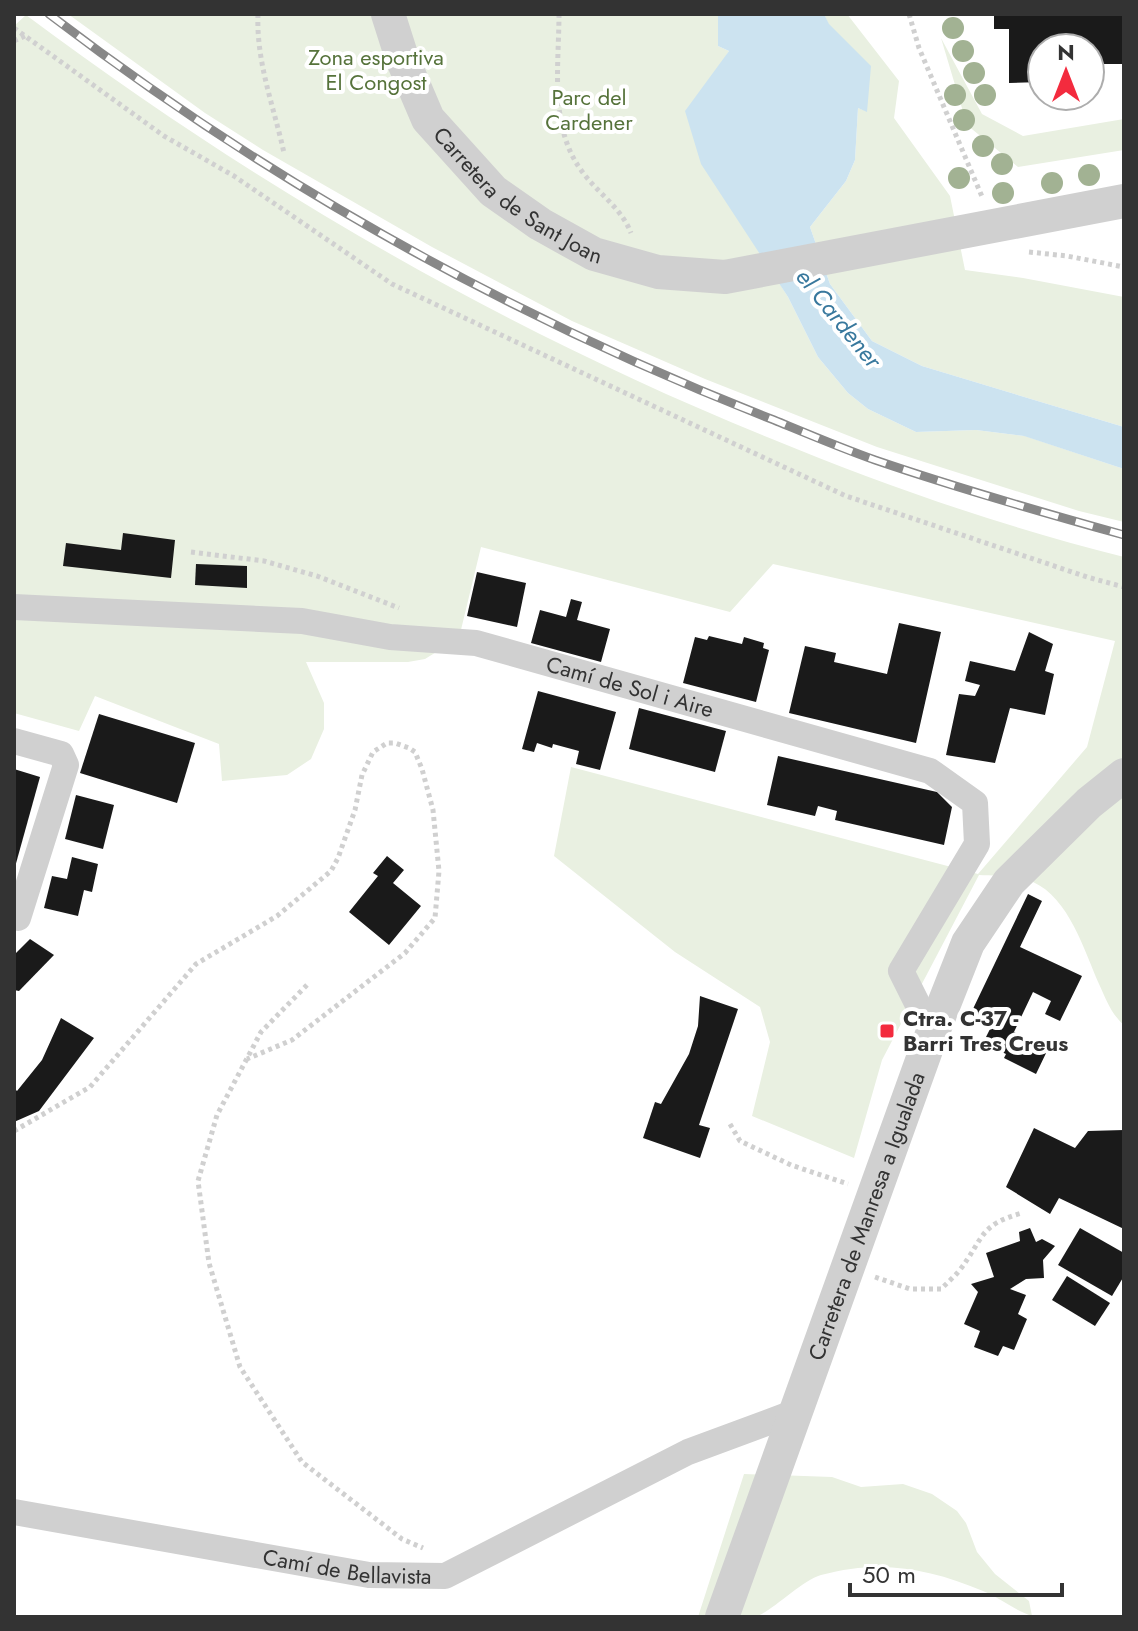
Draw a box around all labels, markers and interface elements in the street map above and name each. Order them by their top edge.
north arrow [1026,32,1106,112]
text: N [1057,36,1075,68]
park label: Zona esportiva El Congost [308,41,444,98]
park label: Parc del Cardener [545,81,633,138]
street label: Carretera de Sant Joan [426,119,606,272]
water label: el Cardener [788,261,891,377]
street label: Camí de Sol i Aire [543,648,717,725]
place label: Ctra. C-37 - Barri Tres Creus [903,1002,1068,1059]
marker: Ctra. C-37 - Barri Tres Creus [878,1022,896,1040]
street label: Carretera de Manresa a Igualada [800,1068,933,1365]
street label: Camí de Bellavista [260,1540,432,1592]
scale bar [850,1547,1062,1597]
text: 50 m [862,1557,916,1592]

